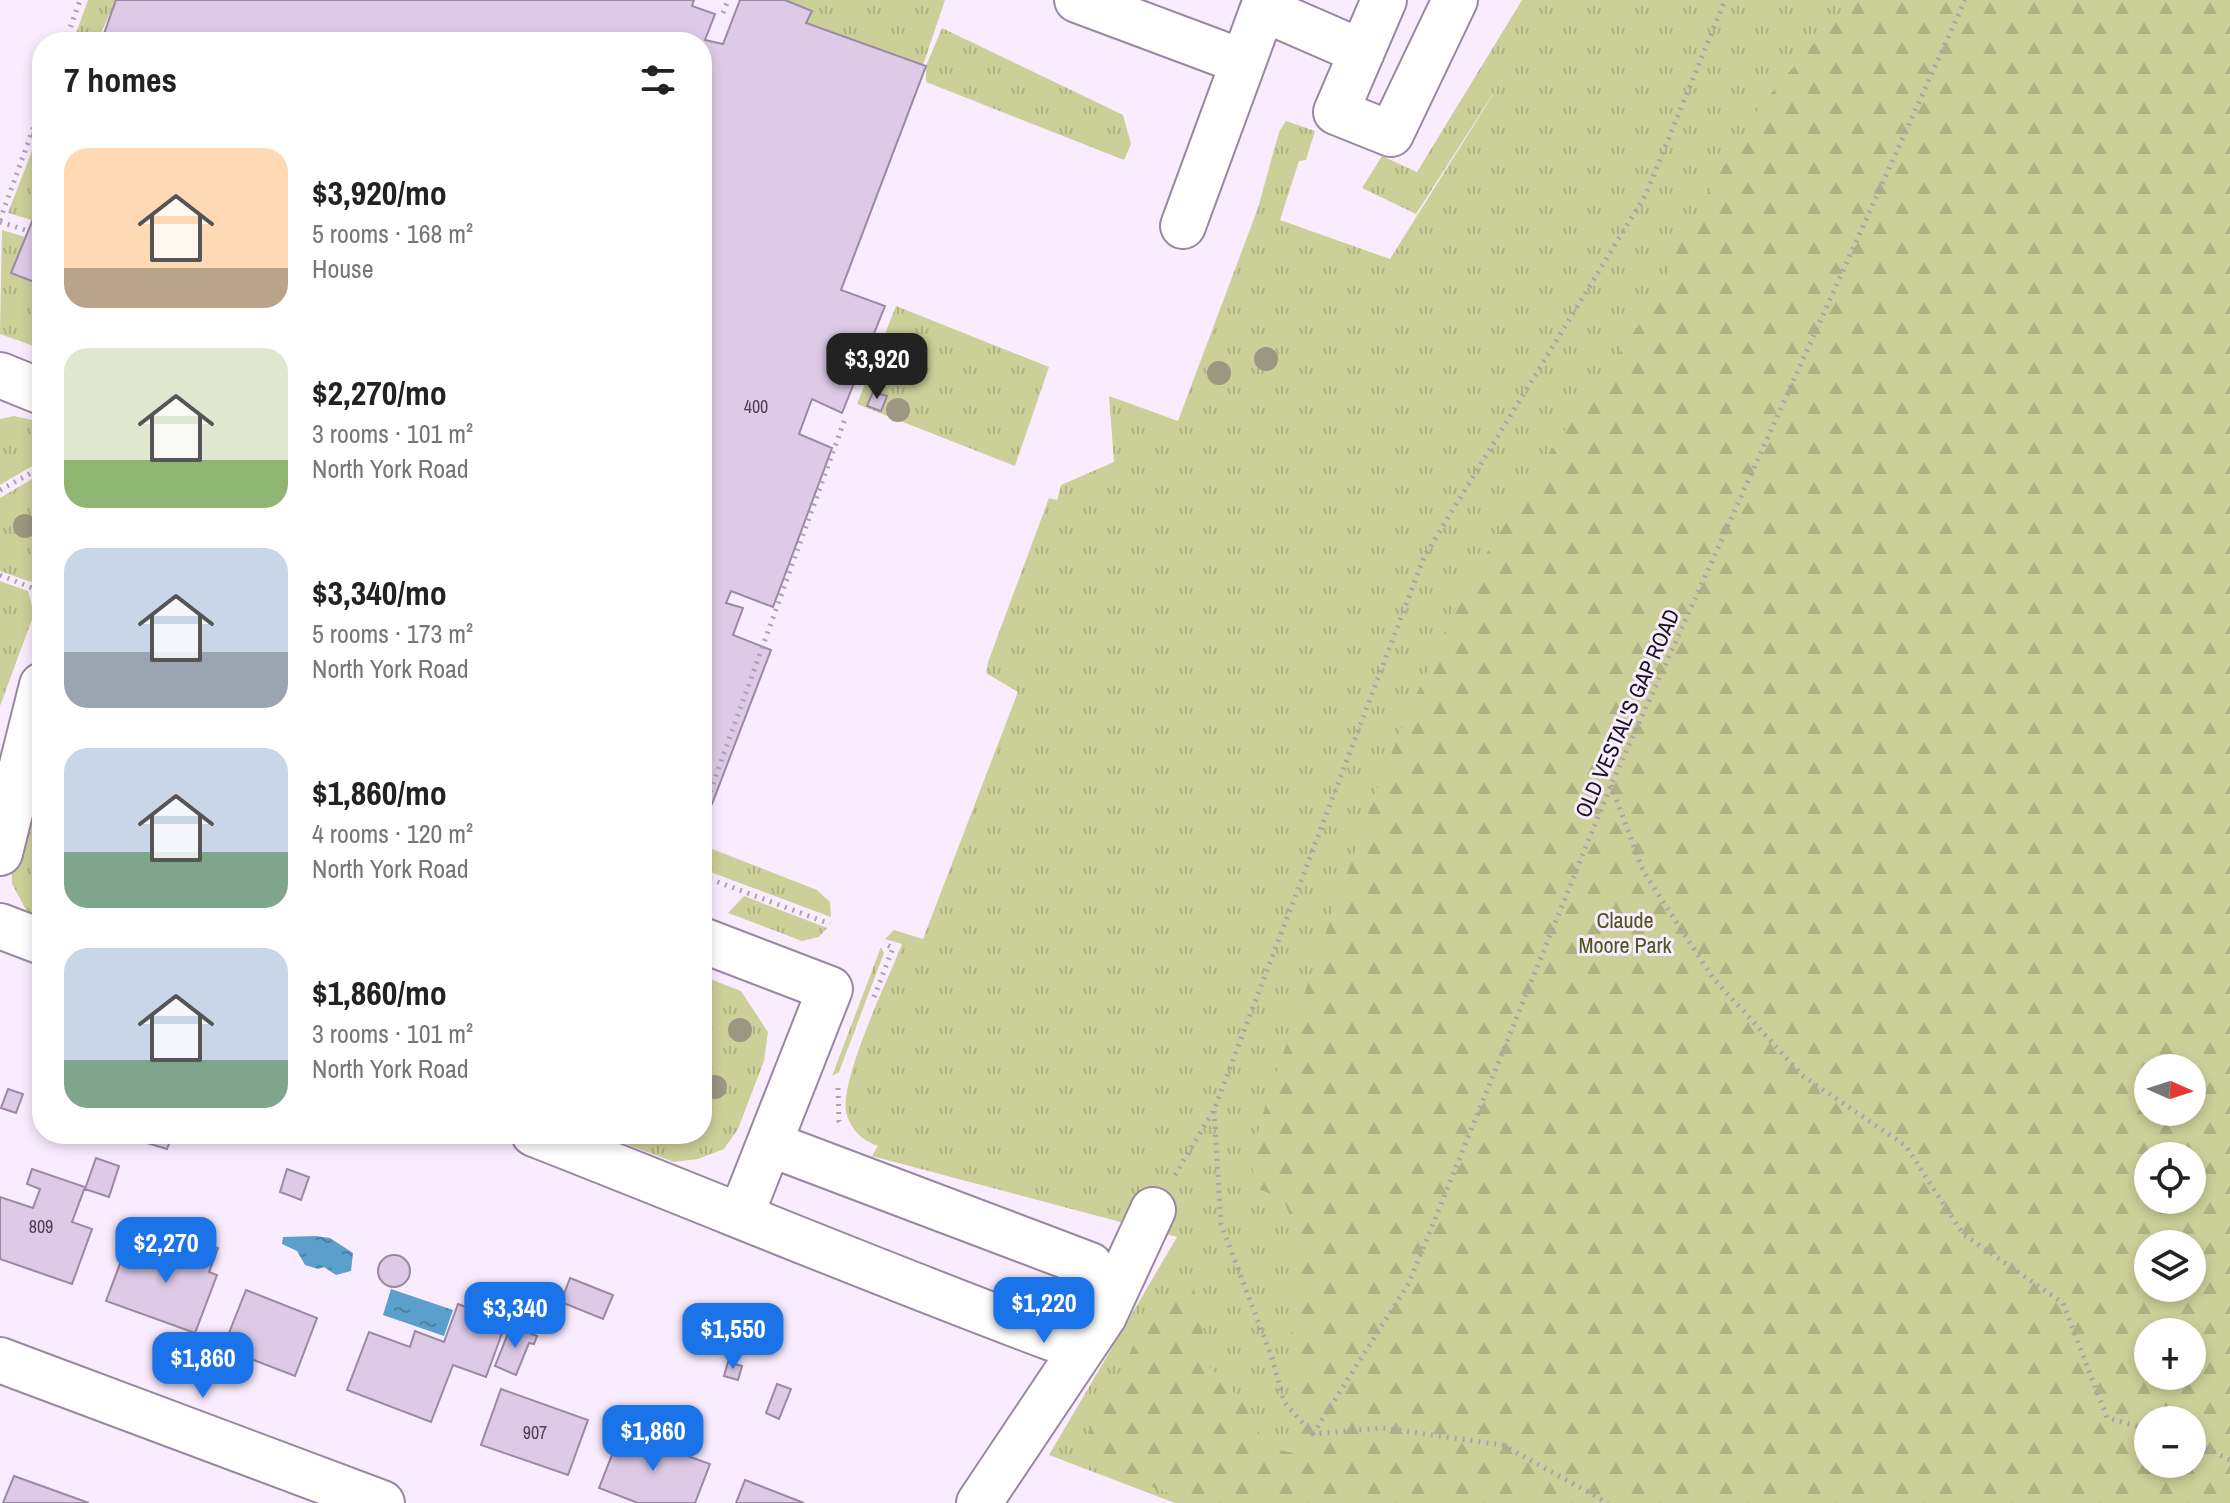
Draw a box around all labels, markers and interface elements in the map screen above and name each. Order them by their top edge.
text: 7 homes [64,57,177,103]
icon: filters [636,58,680,102]
text: $3,920/mo [312,170,447,216]
icon: home [128,180,224,276]
text: 5 rooms · 168 m² [312,216,473,251]
text: House [312,251,374,286]
pin: $3,920 [812,333,942,401]
text: $3,920 [844,341,910,376]
text: $2,270/mo [312,370,447,416]
icon: home [128,380,224,476]
house number: 400 [744,394,768,419]
text: 3 rooms · 101 m² [312,416,473,451]
text: North York Road [312,451,469,486]
text: $3,340/mo [312,570,447,616]
icon: home [128,580,224,676]
street label: OLD VESTAL'S GAP ROAD [1567,604,1687,822]
text: 5 rooms · 173 m² [312,616,473,651]
text: North York Road [312,651,469,686]
text: $1,860/mo [312,770,447,816]
icon: home [128,780,224,876]
text: 4 rooms · 120 m² [312,816,473,851]
text: North York Road [312,851,469,886]
park label: Claude Moore Park [1578,905,1673,960]
text: $1,860/mo [312,970,447,1016]
icon: home [128,980,224,1076]
text: 3 rooms · 101 m² [312,1016,473,1051]
text: North York Road [312,1051,469,1086]
north arrow [2134,1054,2206,1126]
map controls [2134,1054,2206,1478]
button: locate [2134,1142,2206,1214]
house number: 809 [29,1214,53,1239]
pin: $2,270 [101,1217,231,1285]
text: $2,270 [133,1225,199,1260]
button: layers [2134,1230,2206,1302]
pin: $1,220 [979,1277,1109,1345]
pin: $3,340 [450,1282,580,1350]
text: $1,220 [1011,1285,1077,1320]
text: $3,340 [482,1290,548,1325]
pin: $1,550 [668,1303,798,1371]
text: $1,550 [700,1311,766,1346]
button: + [2134,1318,2206,1390]
pin: $1,860 [138,1332,268,1400]
text: $1,860 [170,1340,236,1375]
pin: $1,860 [588,1405,718,1473]
button: − [2134,1406,2206,1478]
text: $1,860 [620,1413,686,1448]
house number: 907 [523,1420,547,1445]

